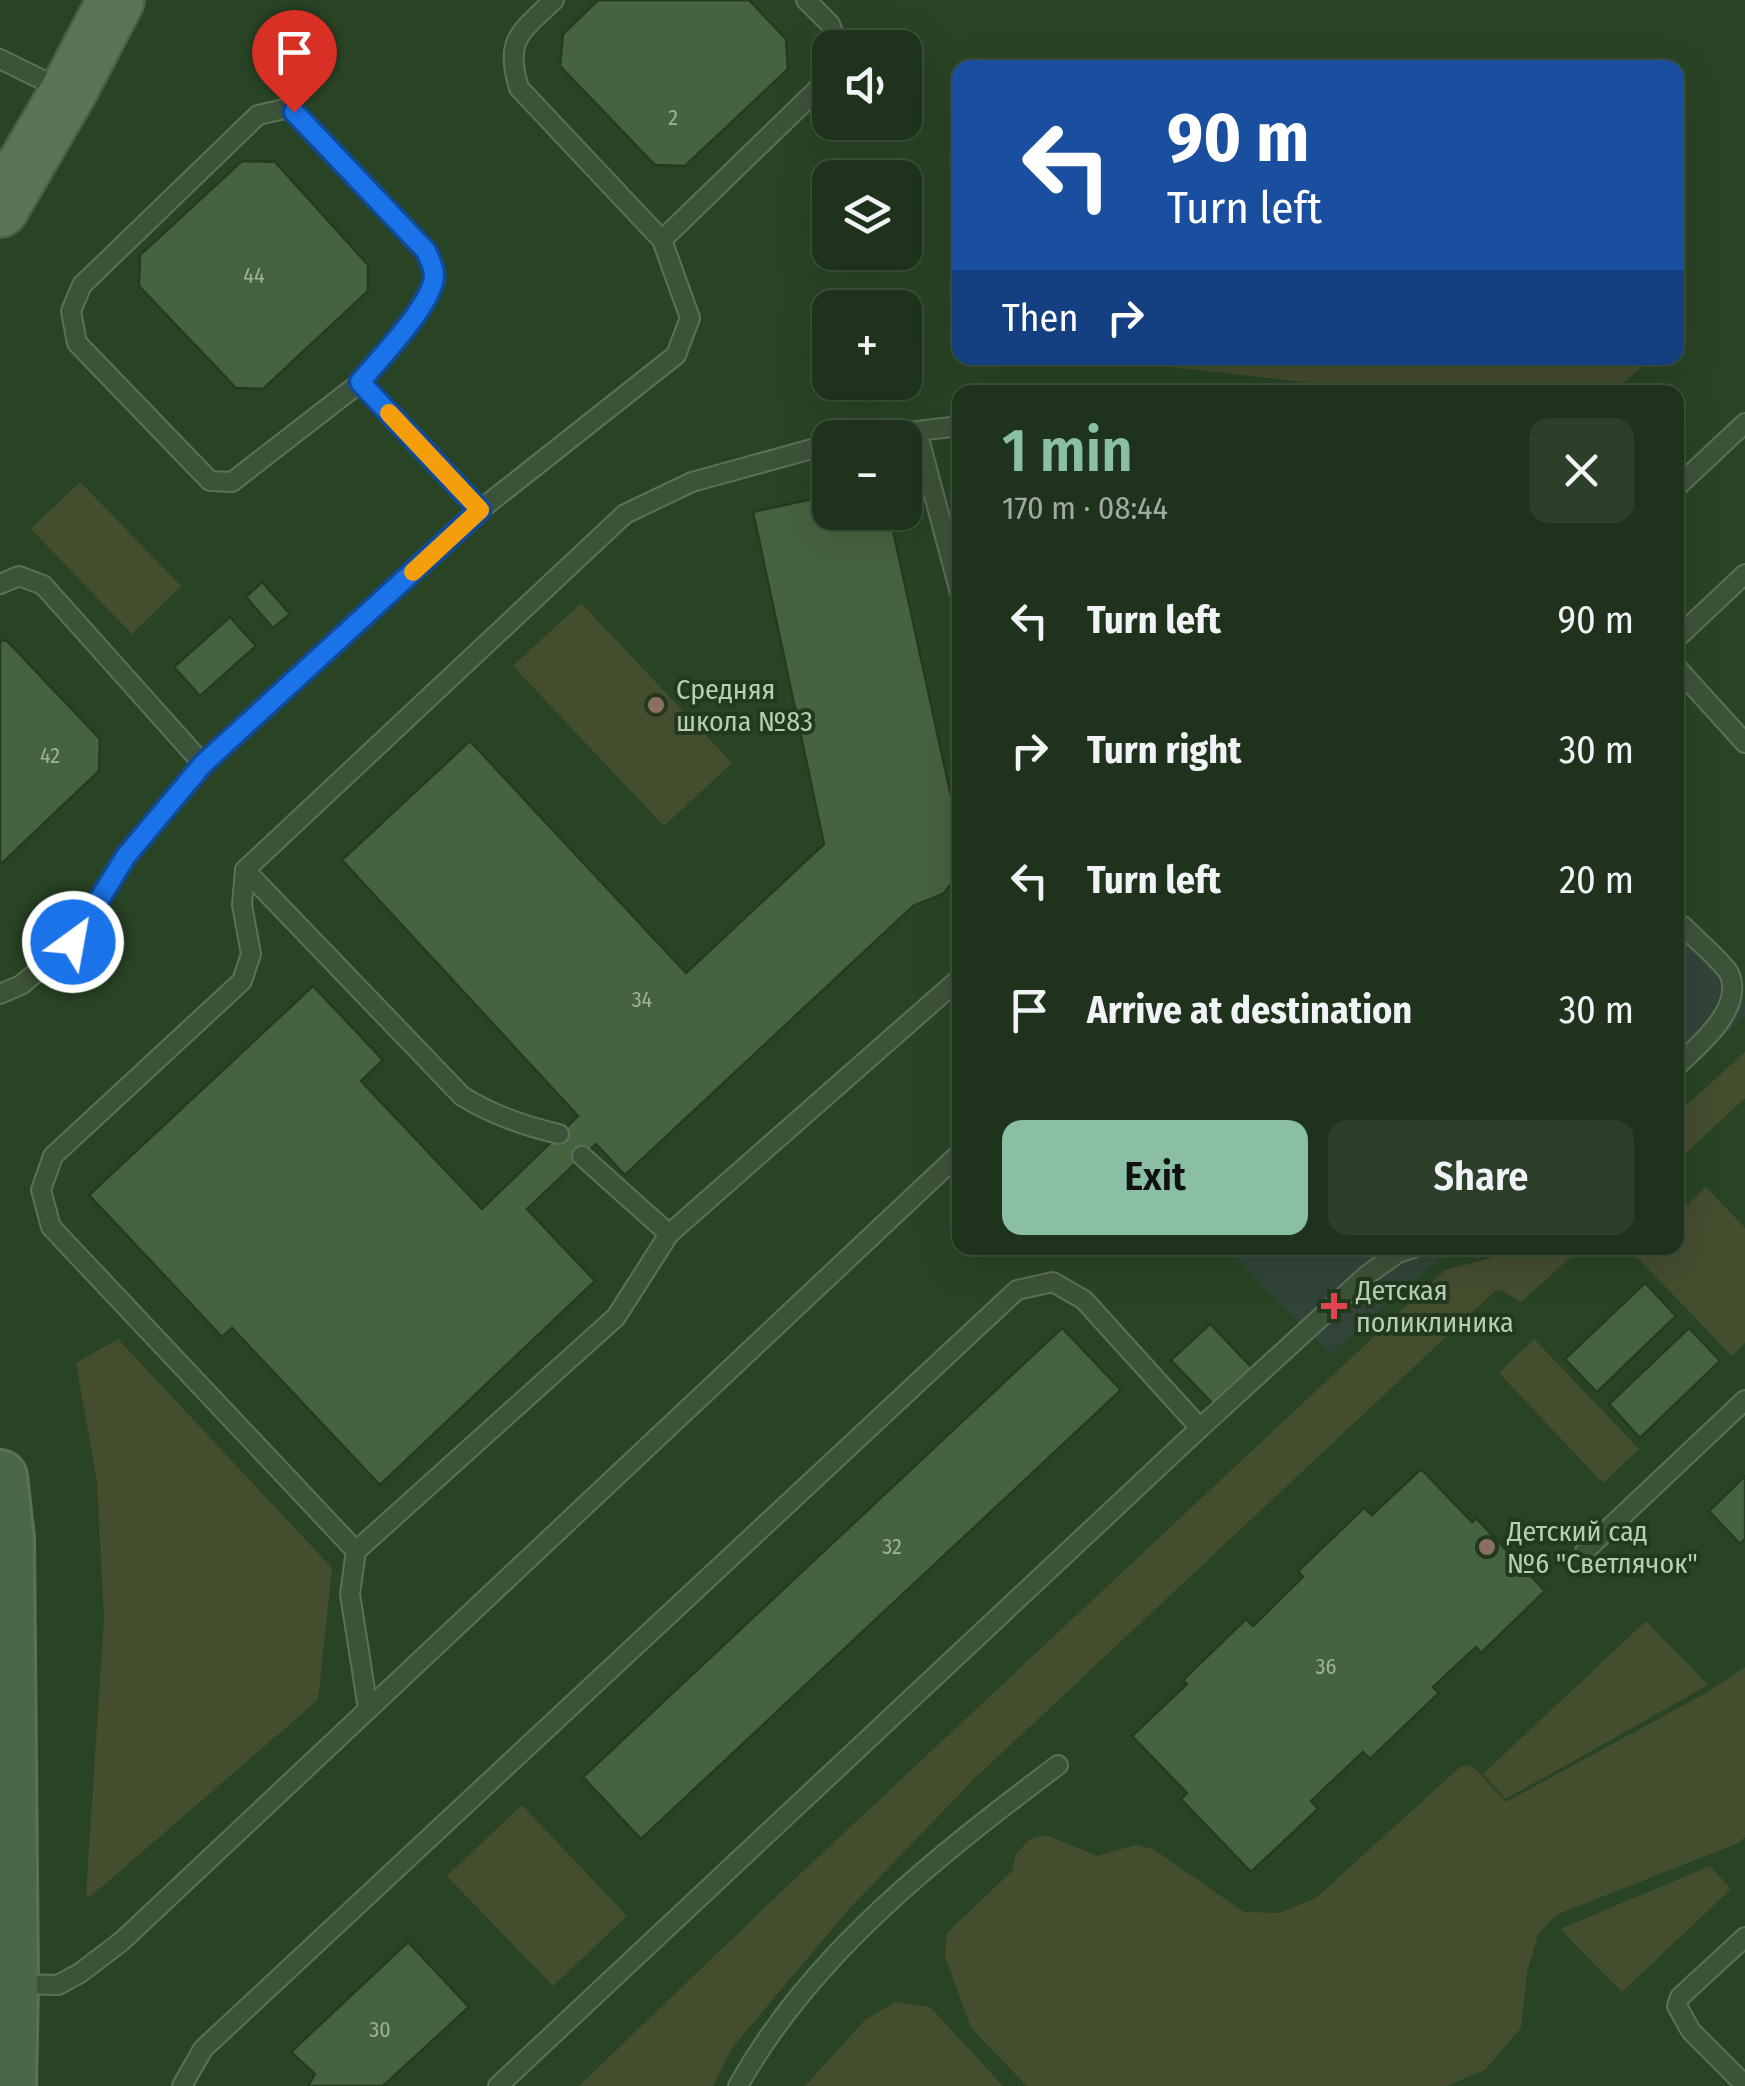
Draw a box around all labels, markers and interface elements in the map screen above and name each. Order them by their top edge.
pin [252,10,337,113]
icon: arrive [267,25,322,80]
map controls [812,30,922,530]
button: sound [812,30,922,140]
text: 90 m [1167,96,1309,180]
icon: left [1002,100,1132,230]
house number: 2 [668,104,678,131]
button: layers [812,160,922,270]
text: Turn left [1167,181,1322,235]
house number: 44 [243,262,265,289]
button: + [812,290,922,400]
icon: right [1098,290,1153,345]
text: Then [1002,295,1078,341]
text: 1 min [1002,415,1133,487]
button: close [1529,418,1634,523]
button: − [812,420,922,530]
text: 170 m · 08:44 [1002,489,1168,527]
icon: left [1002,593,1057,648]
text: Turn left [1087,597,1221,643]
text: 90 m [1558,597,1634,643]
place label: Средняя школа №83 [676,673,813,738]
marker: Средняя школа №83 [645,694,667,716]
icon: right [1002,723,1057,778]
text: Turn right [1087,727,1241,773]
text: 30 m [1559,727,1634,773]
house number: 42 [40,742,60,769]
icon: left [1002,853,1057,908]
text: Turn left [1087,857,1221,903]
text: 20 m [1559,857,1634,903]
position arrow [21,890,125,994]
icon: arrive [1002,983,1057,1038]
house number: 34 [632,986,653,1013]
text: Arrive at destination [1087,987,1412,1033]
text: 30 m [1559,987,1634,1033]
button: Exit [1002,1120,1308,1235]
button: Share [1328,1120,1634,1235]
place label: Детская поликлиника [1355,1274,1514,1339]
marker: Детская поликлиника [1321,1293,1347,1319]
place label: Детский сад №6 "Светлячок" [1506,1515,1698,1580]
house number: 32 [882,1533,902,1560]
marker: Детский сад №6 "Светлячок" [1476,1536,1498,1558]
house number: 36 [1316,1653,1337,1680]
house number: 30 [369,2016,391,2043]

